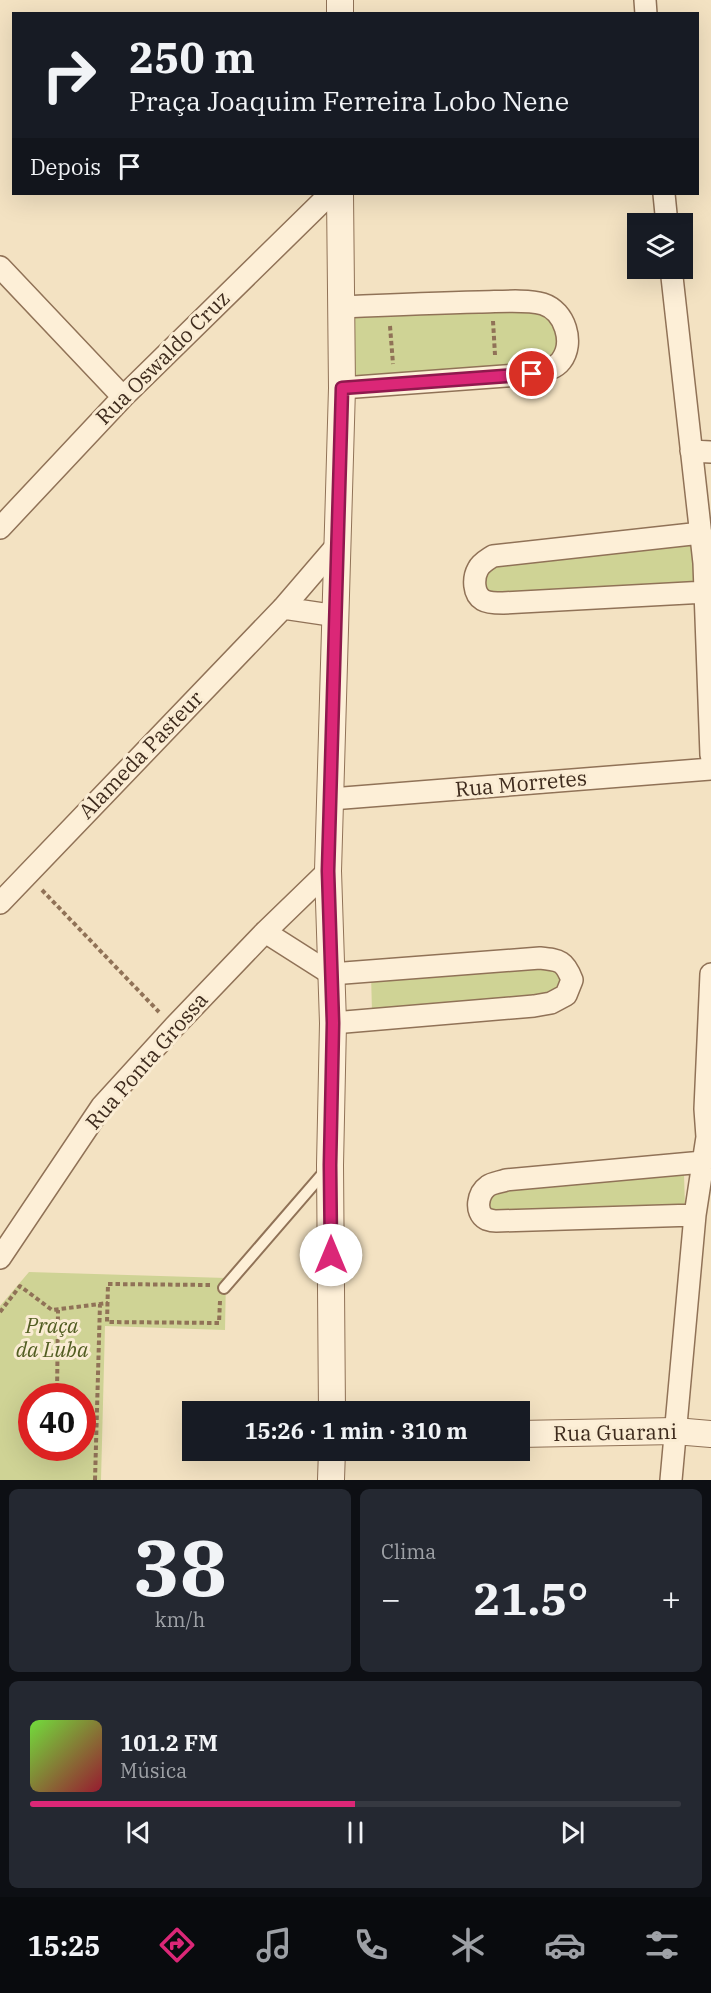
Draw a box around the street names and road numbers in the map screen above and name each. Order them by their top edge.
street label: Rua Oswaldo Cruz [89,284,235,430]
street label: Alameda Pasteur [72,684,209,824]
street label: Rua Morretes [454,763,588,803]
street label: Rua Ponta Grossa [79,986,214,1135]
street label: Rua Guarani [553,1417,677,1447]

